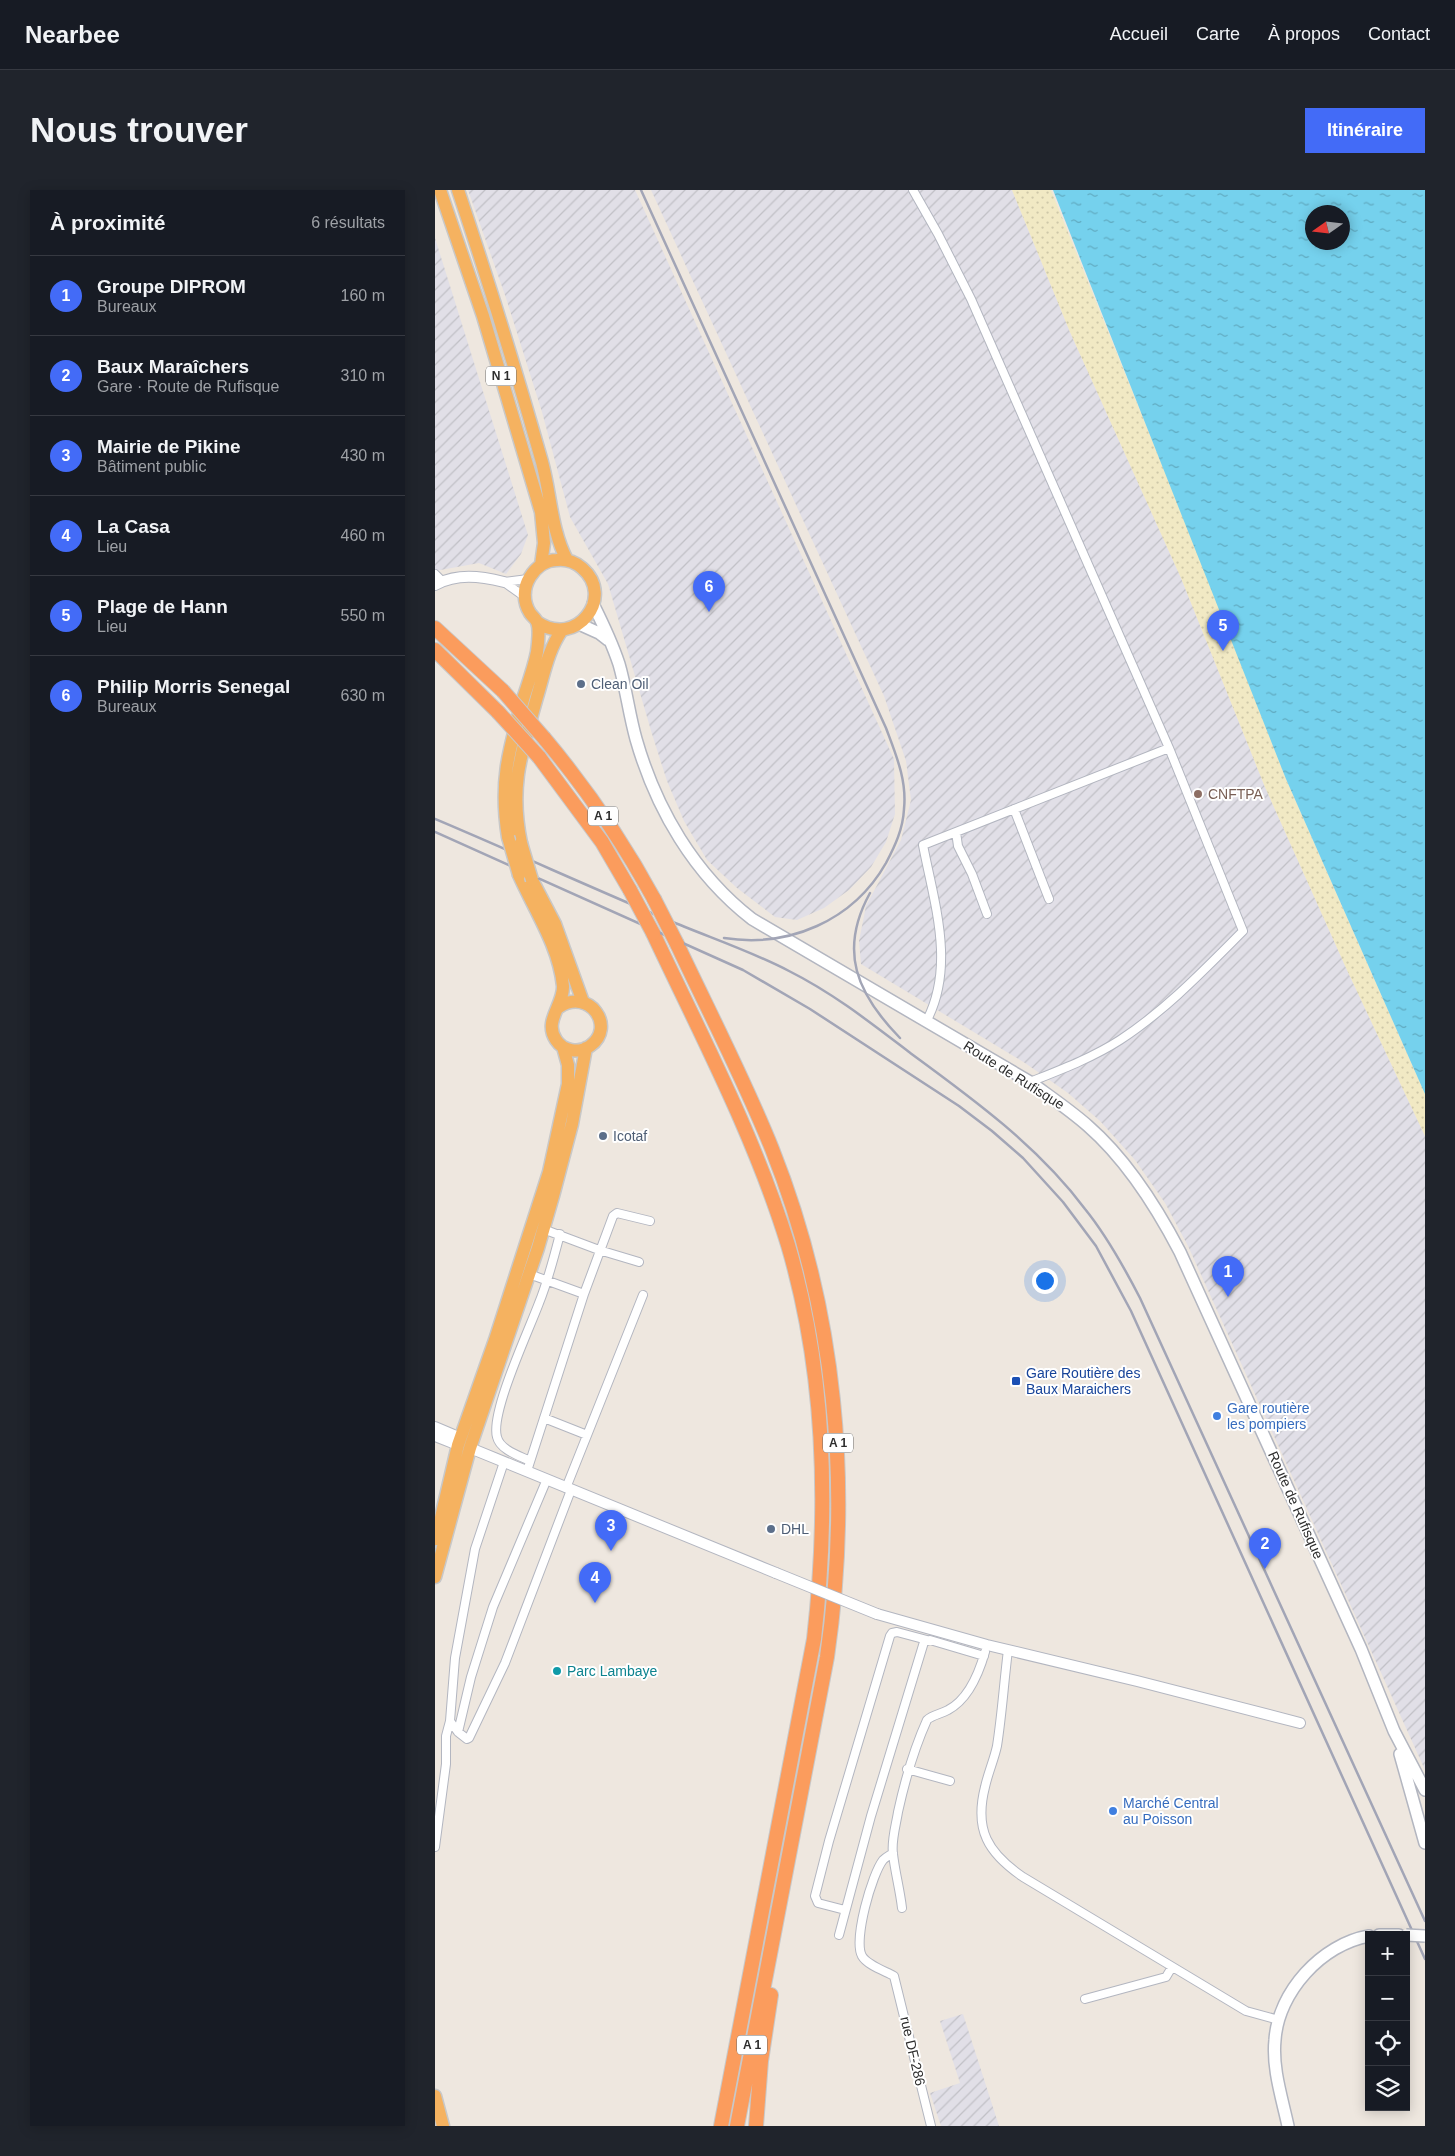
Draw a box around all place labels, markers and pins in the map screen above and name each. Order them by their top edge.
pin: 6 [693,571,725,612]
pin: 5 [1207,610,1239,651]
place label: Clean Oil [591,676,649,692]
marker: Clean Oil [575,678,587,690]
place label: CNFTPA [1208,786,1264,802]
marker: CNFTPA [1192,788,1204,800]
place label: Icotaf [613,1128,647,1144]
marker: Icotaf [597,1130,609,1142]
pin: 1 [1212,1256,1244,1297]
place label: Gare Routière des Baux Maraichers [1026,1365,1140,1397]
marker: Gare Routière des Baux Maraichers [1010,1375,1022,1387]
place label: Gare routière les pompiers [1227,1400,1310,1432]
marker: Gare routière les pompiers [1211,1410,1223,1422]
pin: 3 [595,1510,627,1551]
place label: DHL [781,1521,809,1537]
marker: DHL [765,1523,777,1535]
pin: 2 [1249,1528,1281,1569]
pin: 4 [579,1562,611,1603]
place label: Parc Lambaye [567,1663,657,1679]
marker: Parc Lambaye [551,1665,563,1677]
place label: Marché Central au Poisson [1123,1795,1219,1827]
marker: Marché Central au Poisson [1107,1805,1119,1817]

